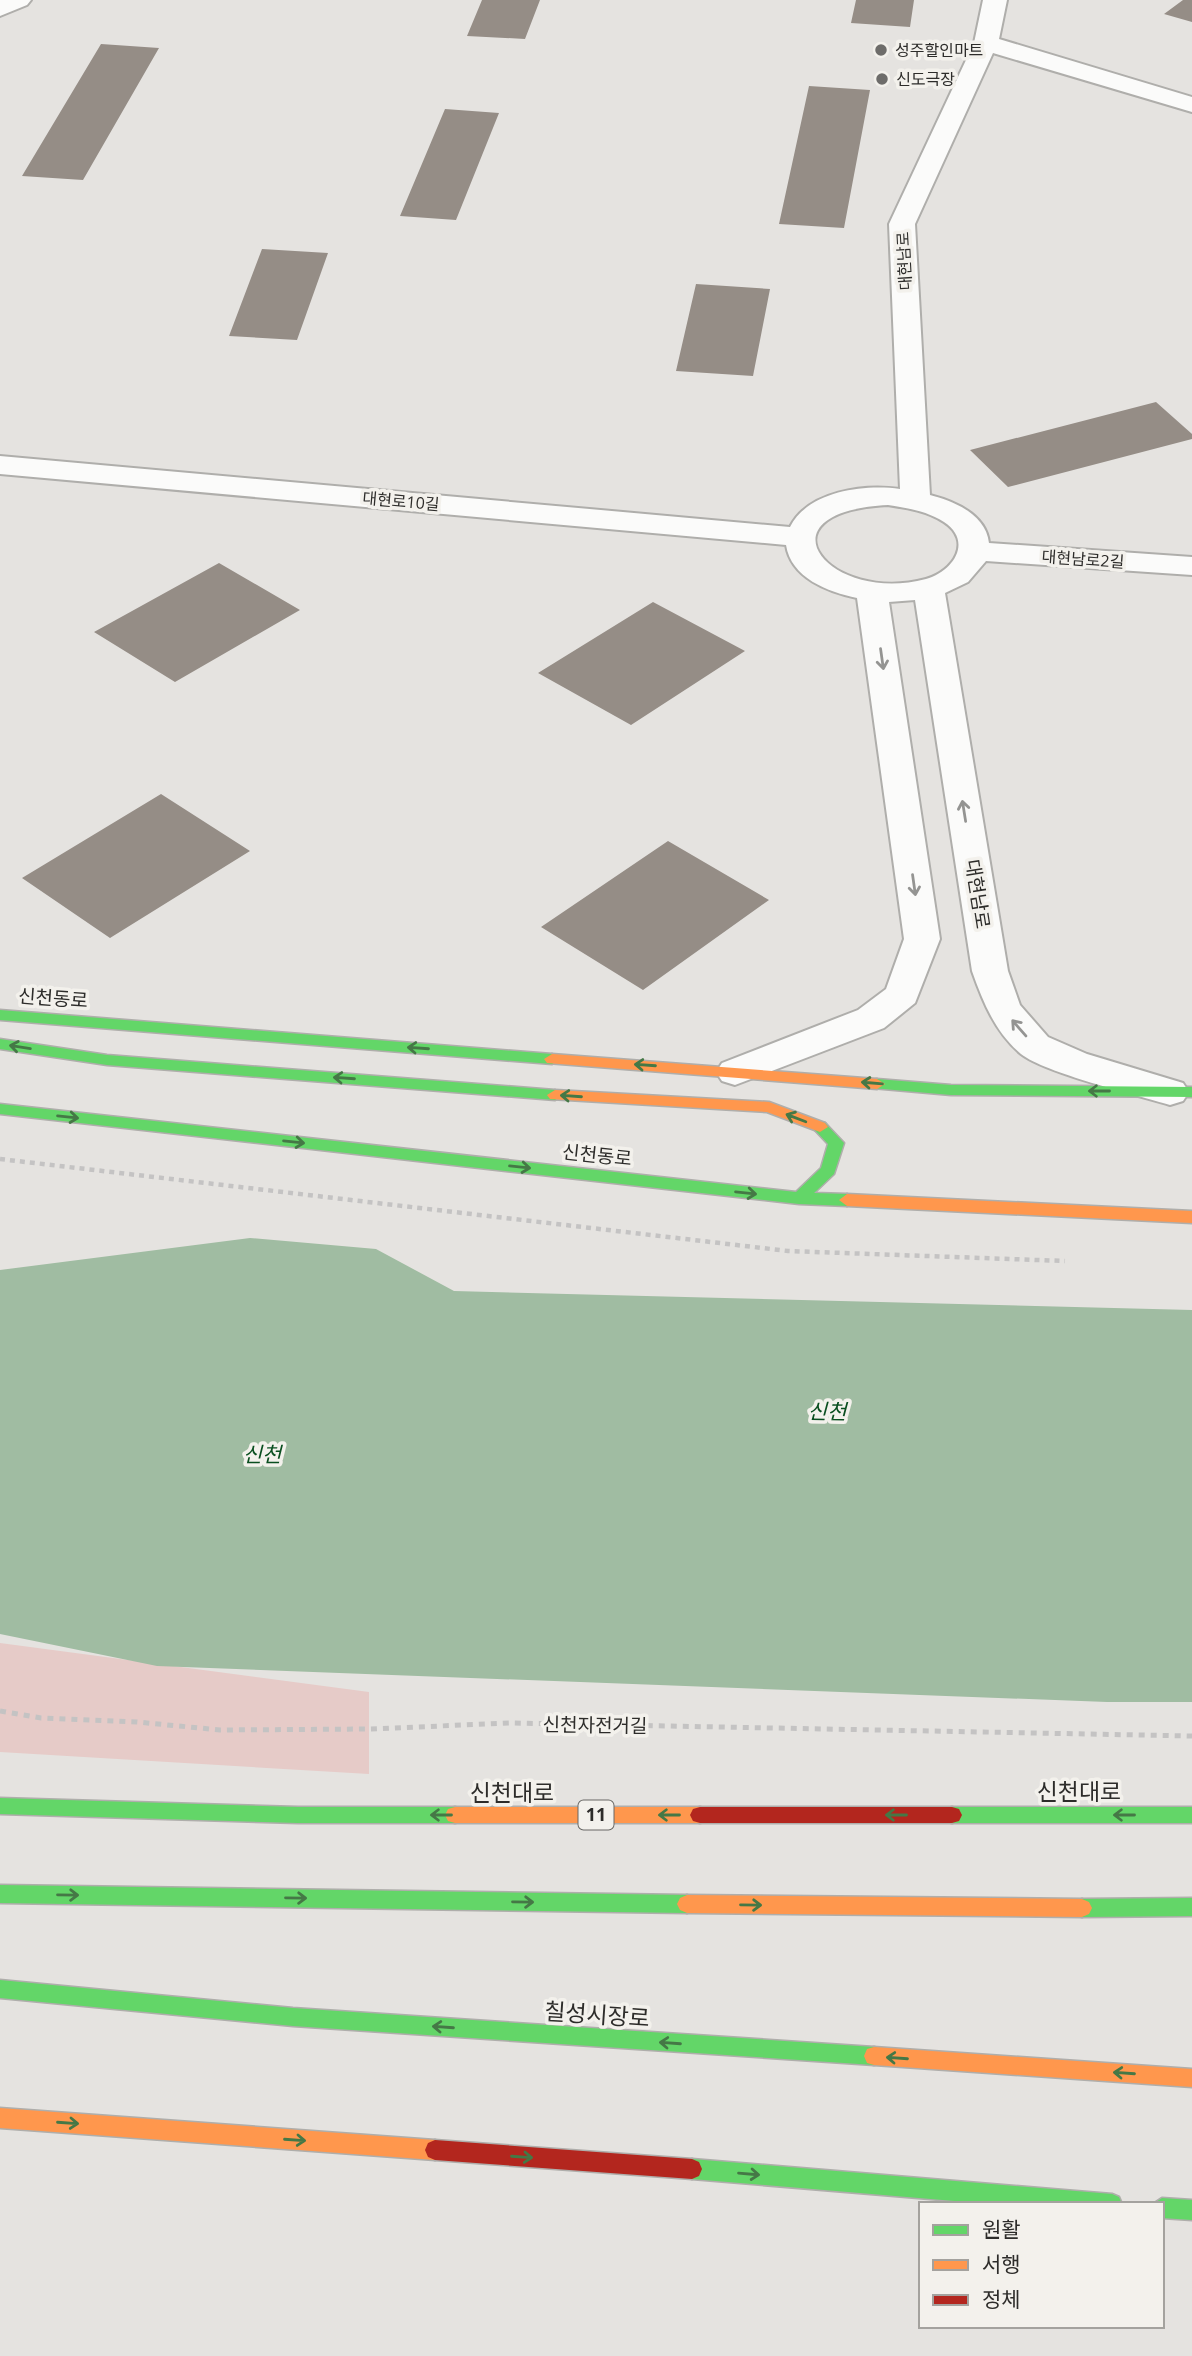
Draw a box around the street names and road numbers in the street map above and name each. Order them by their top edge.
street label: 대현남로 [891,231,917,291]
street label: 대현로10길 [362,487,440,515]
street label: 대현남로2길 [1041,545,1125,573]
street label: 대현남로 [960,857,996,931]
street label: 신천동로 [17,983,89,1013]
street label: 신천동로 [561,1138,633,1172]
street label: 신천자전거길 [542,1711,648,1739]
street label: 신천대로 [1037,1775,1121,1807]
street label: 신천대로 [470,1776,554,1808]
road number: 11 [578,1800,614,1829]
street label: 칠성시장로 [543,1994,651,2034]

